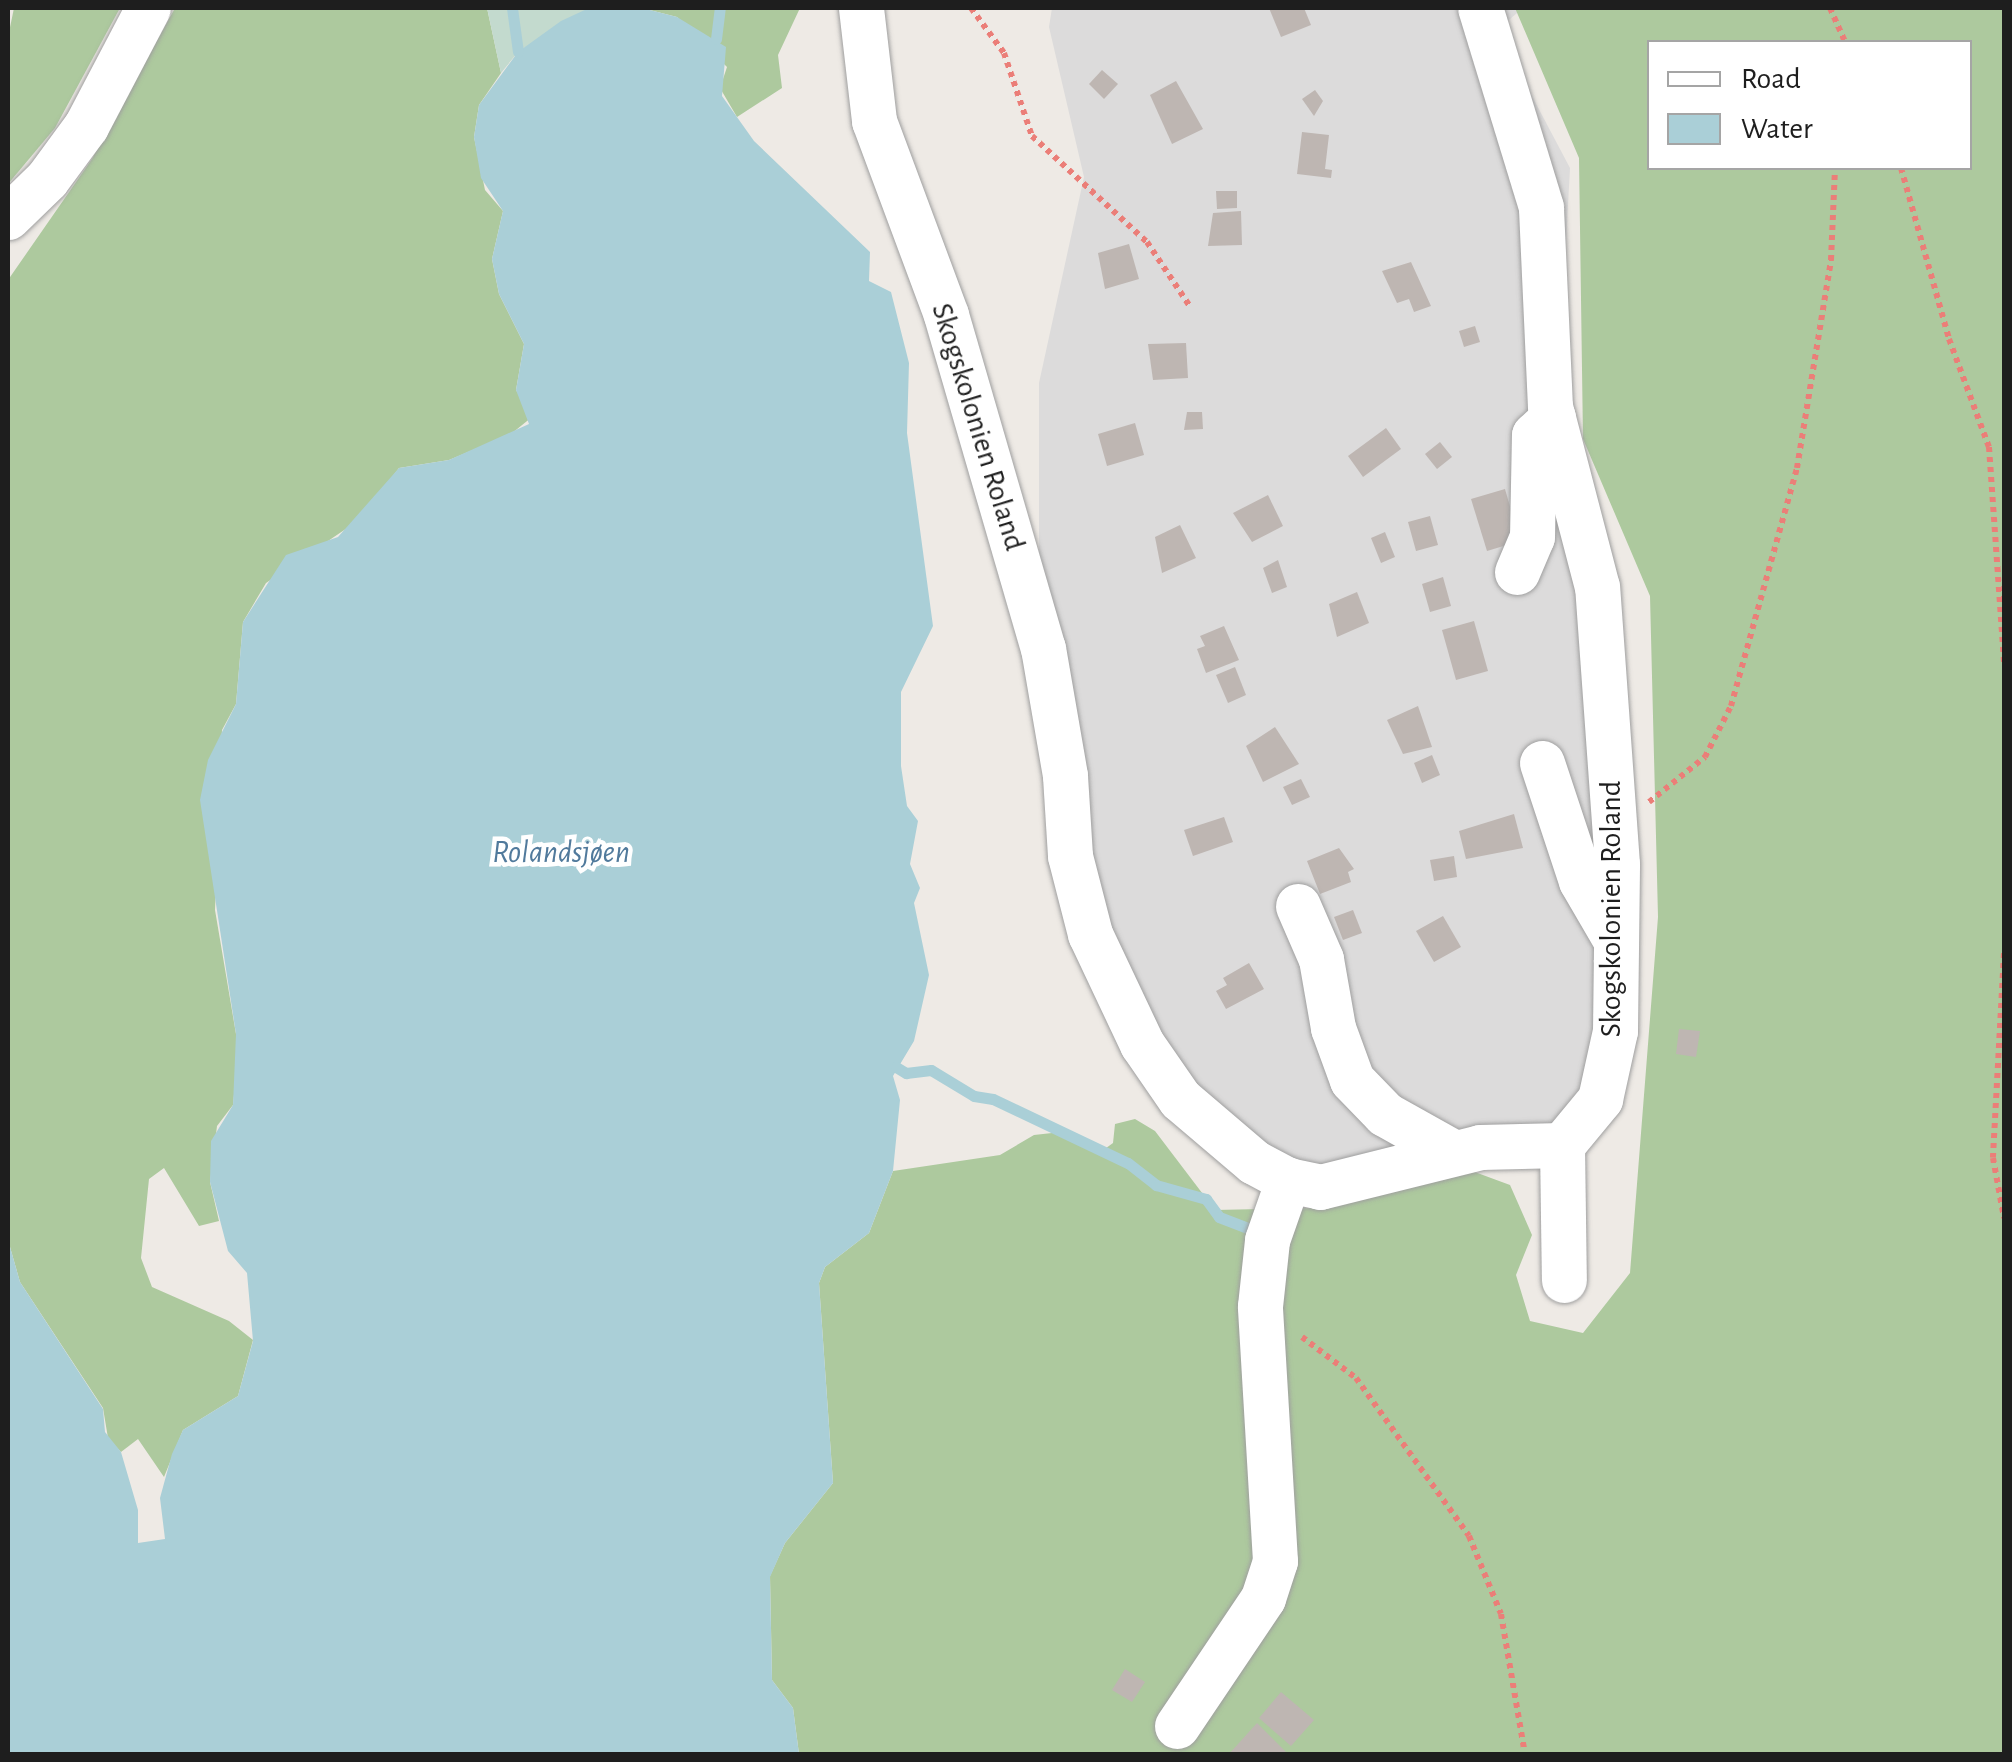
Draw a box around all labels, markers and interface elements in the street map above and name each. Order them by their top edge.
legend [1647,40,1972,170]
text: Road [1741,64,1801,94]
text: Water [1741,114,1813,144]
street label: Skogskolonien Roland [923,299,1033,555]
street label: Skogskolonien Roland [1593,781,1629,1037]
water label: Rolandsjøen [492,833,630,871]

